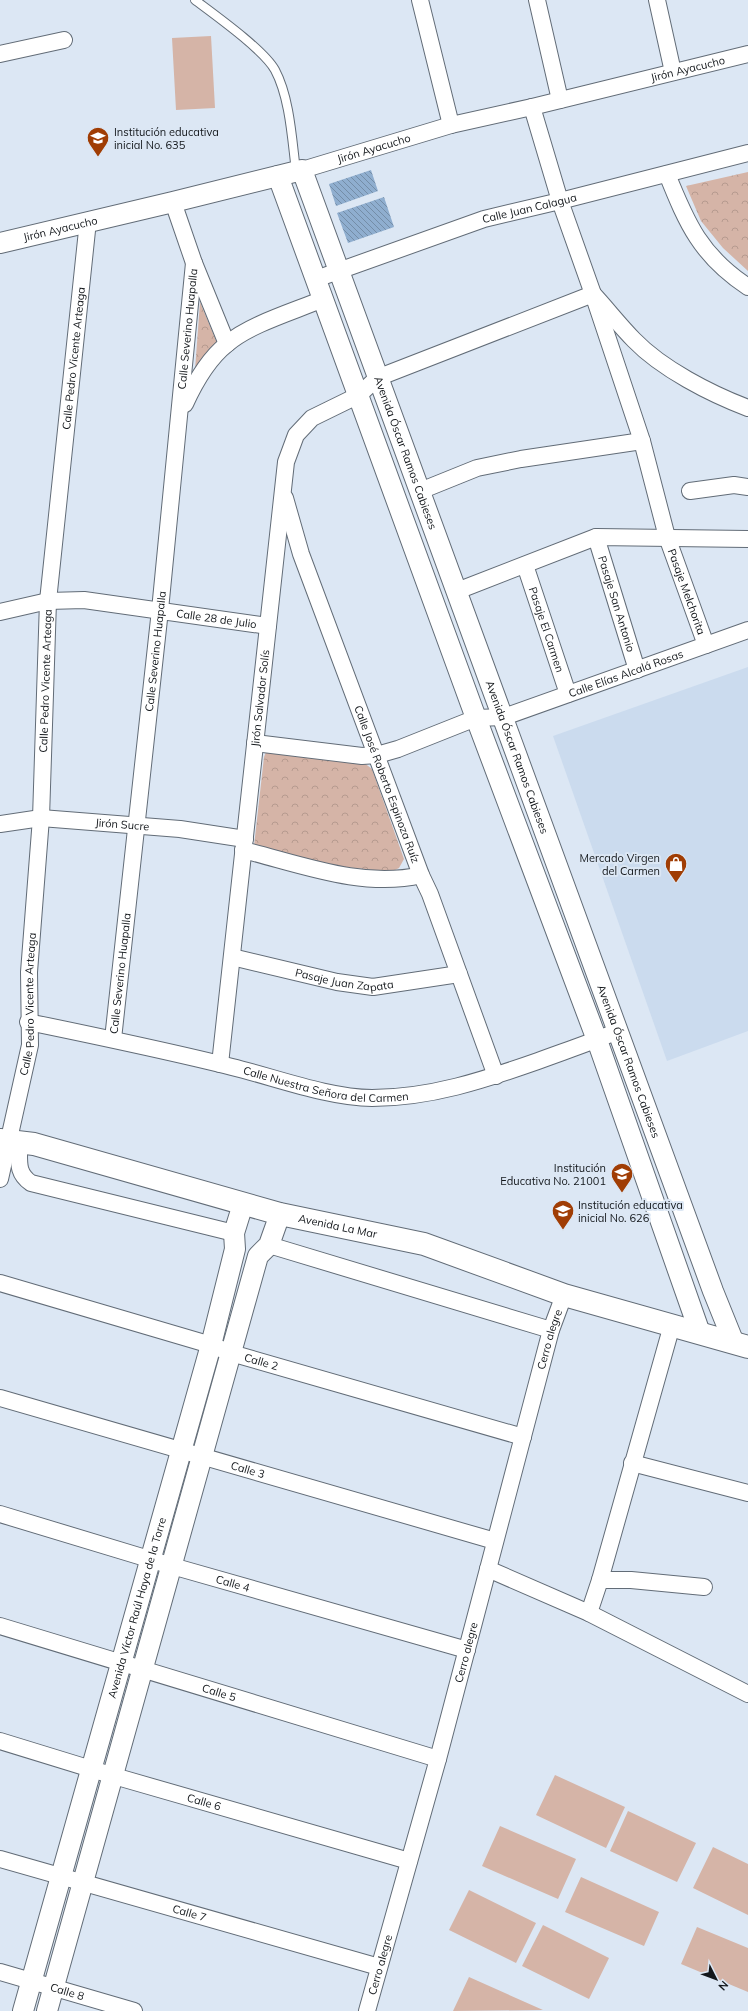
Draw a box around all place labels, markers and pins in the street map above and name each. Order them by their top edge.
school or university icon: Institución educativa inicial No. 635 [85,125,111,158]
place label: Institución educativa inicial No. 635 [114,125,219,152]
place label: Mercado Virgen del Carmen [580,851,660,878]
shop icon: Mercado Virgen del Carmen [663,851,689,884]
place label: Institución Educativa No. 21001 [500,1161,606,1188]
school or university icon: Institución Educativa No. 21001 [609,1161,635,1194]
school or university icon: Institución educativa inicial No. 626 [550,1198,576,1231]
place label: Institución educativa inicial No. 626 [578,1198,683,1225]

